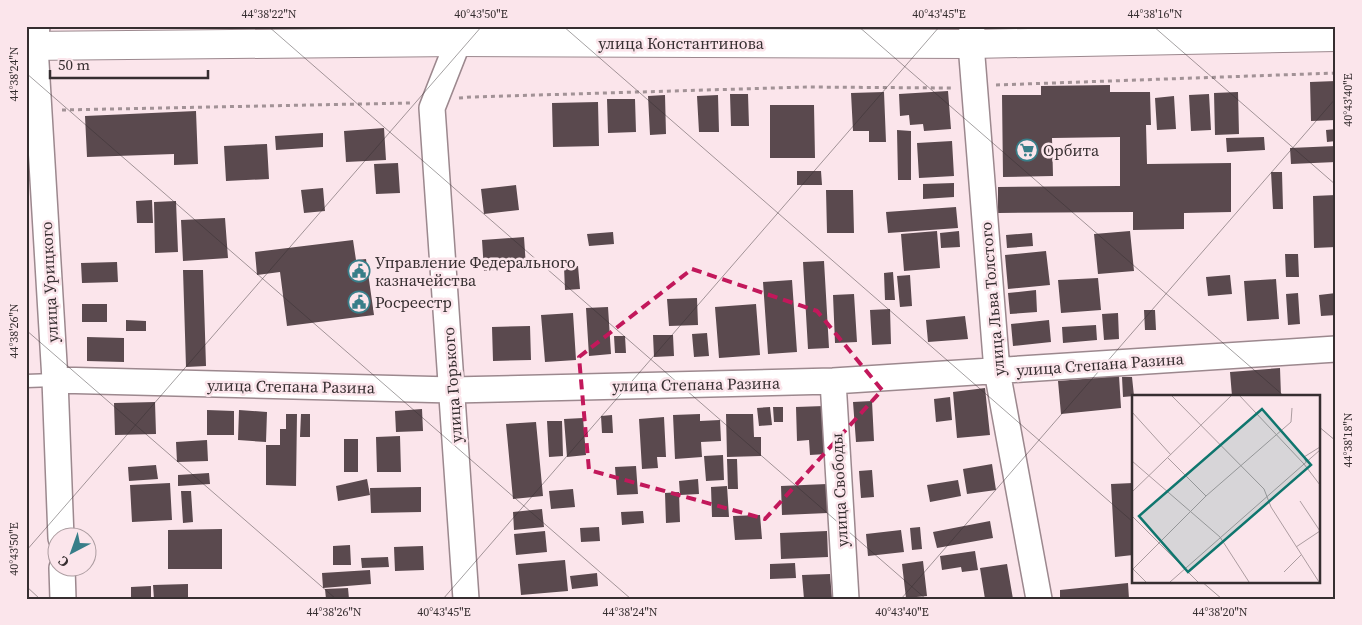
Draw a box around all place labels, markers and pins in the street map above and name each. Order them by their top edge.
supermarket icon: Орбита [1015,138,1039,162]
place label: Орбита [1043,139,1100,161]
place label: Управление Федерального казначейства [375,251,576,291]
public building icon: Управление Федерального казначейства [347,259,371,283]
public building icon: Росреестр [347,290,371,314]
place label: Росреестр [375,291,452,313]

